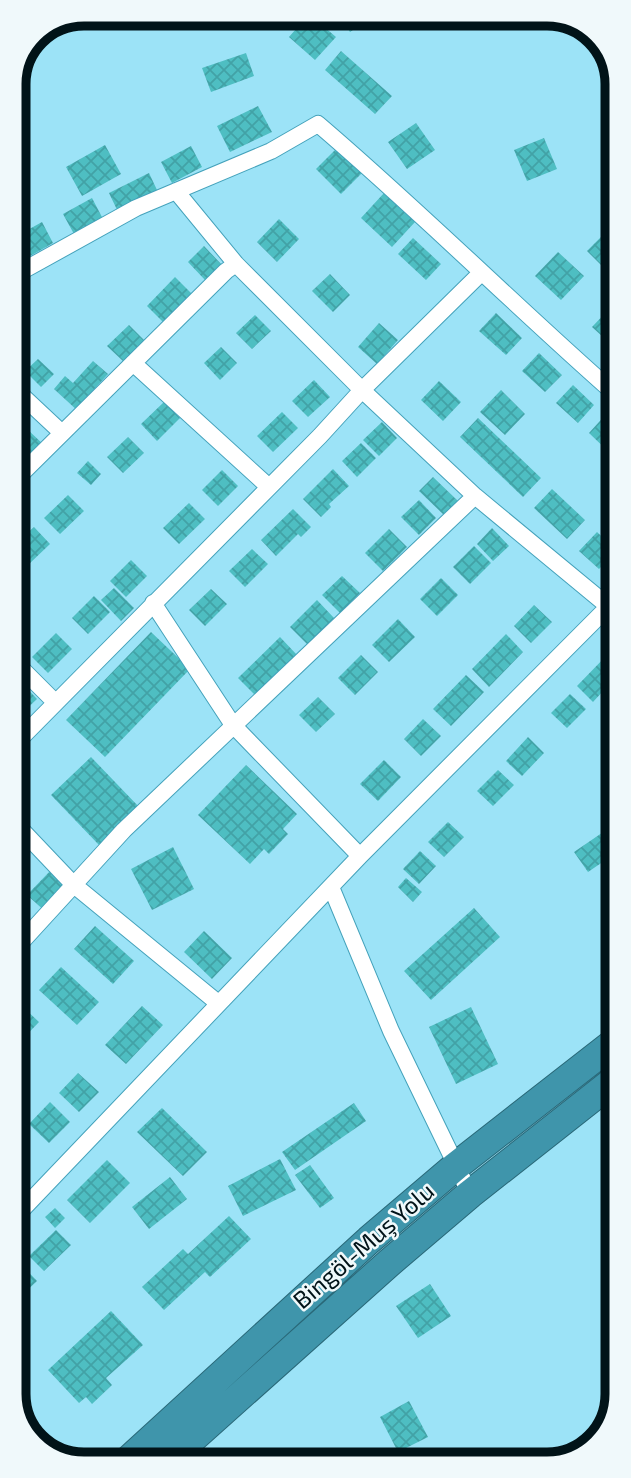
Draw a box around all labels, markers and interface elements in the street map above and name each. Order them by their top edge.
street label: Bingöl-Muş Yolu [287,1176,440,1315]

